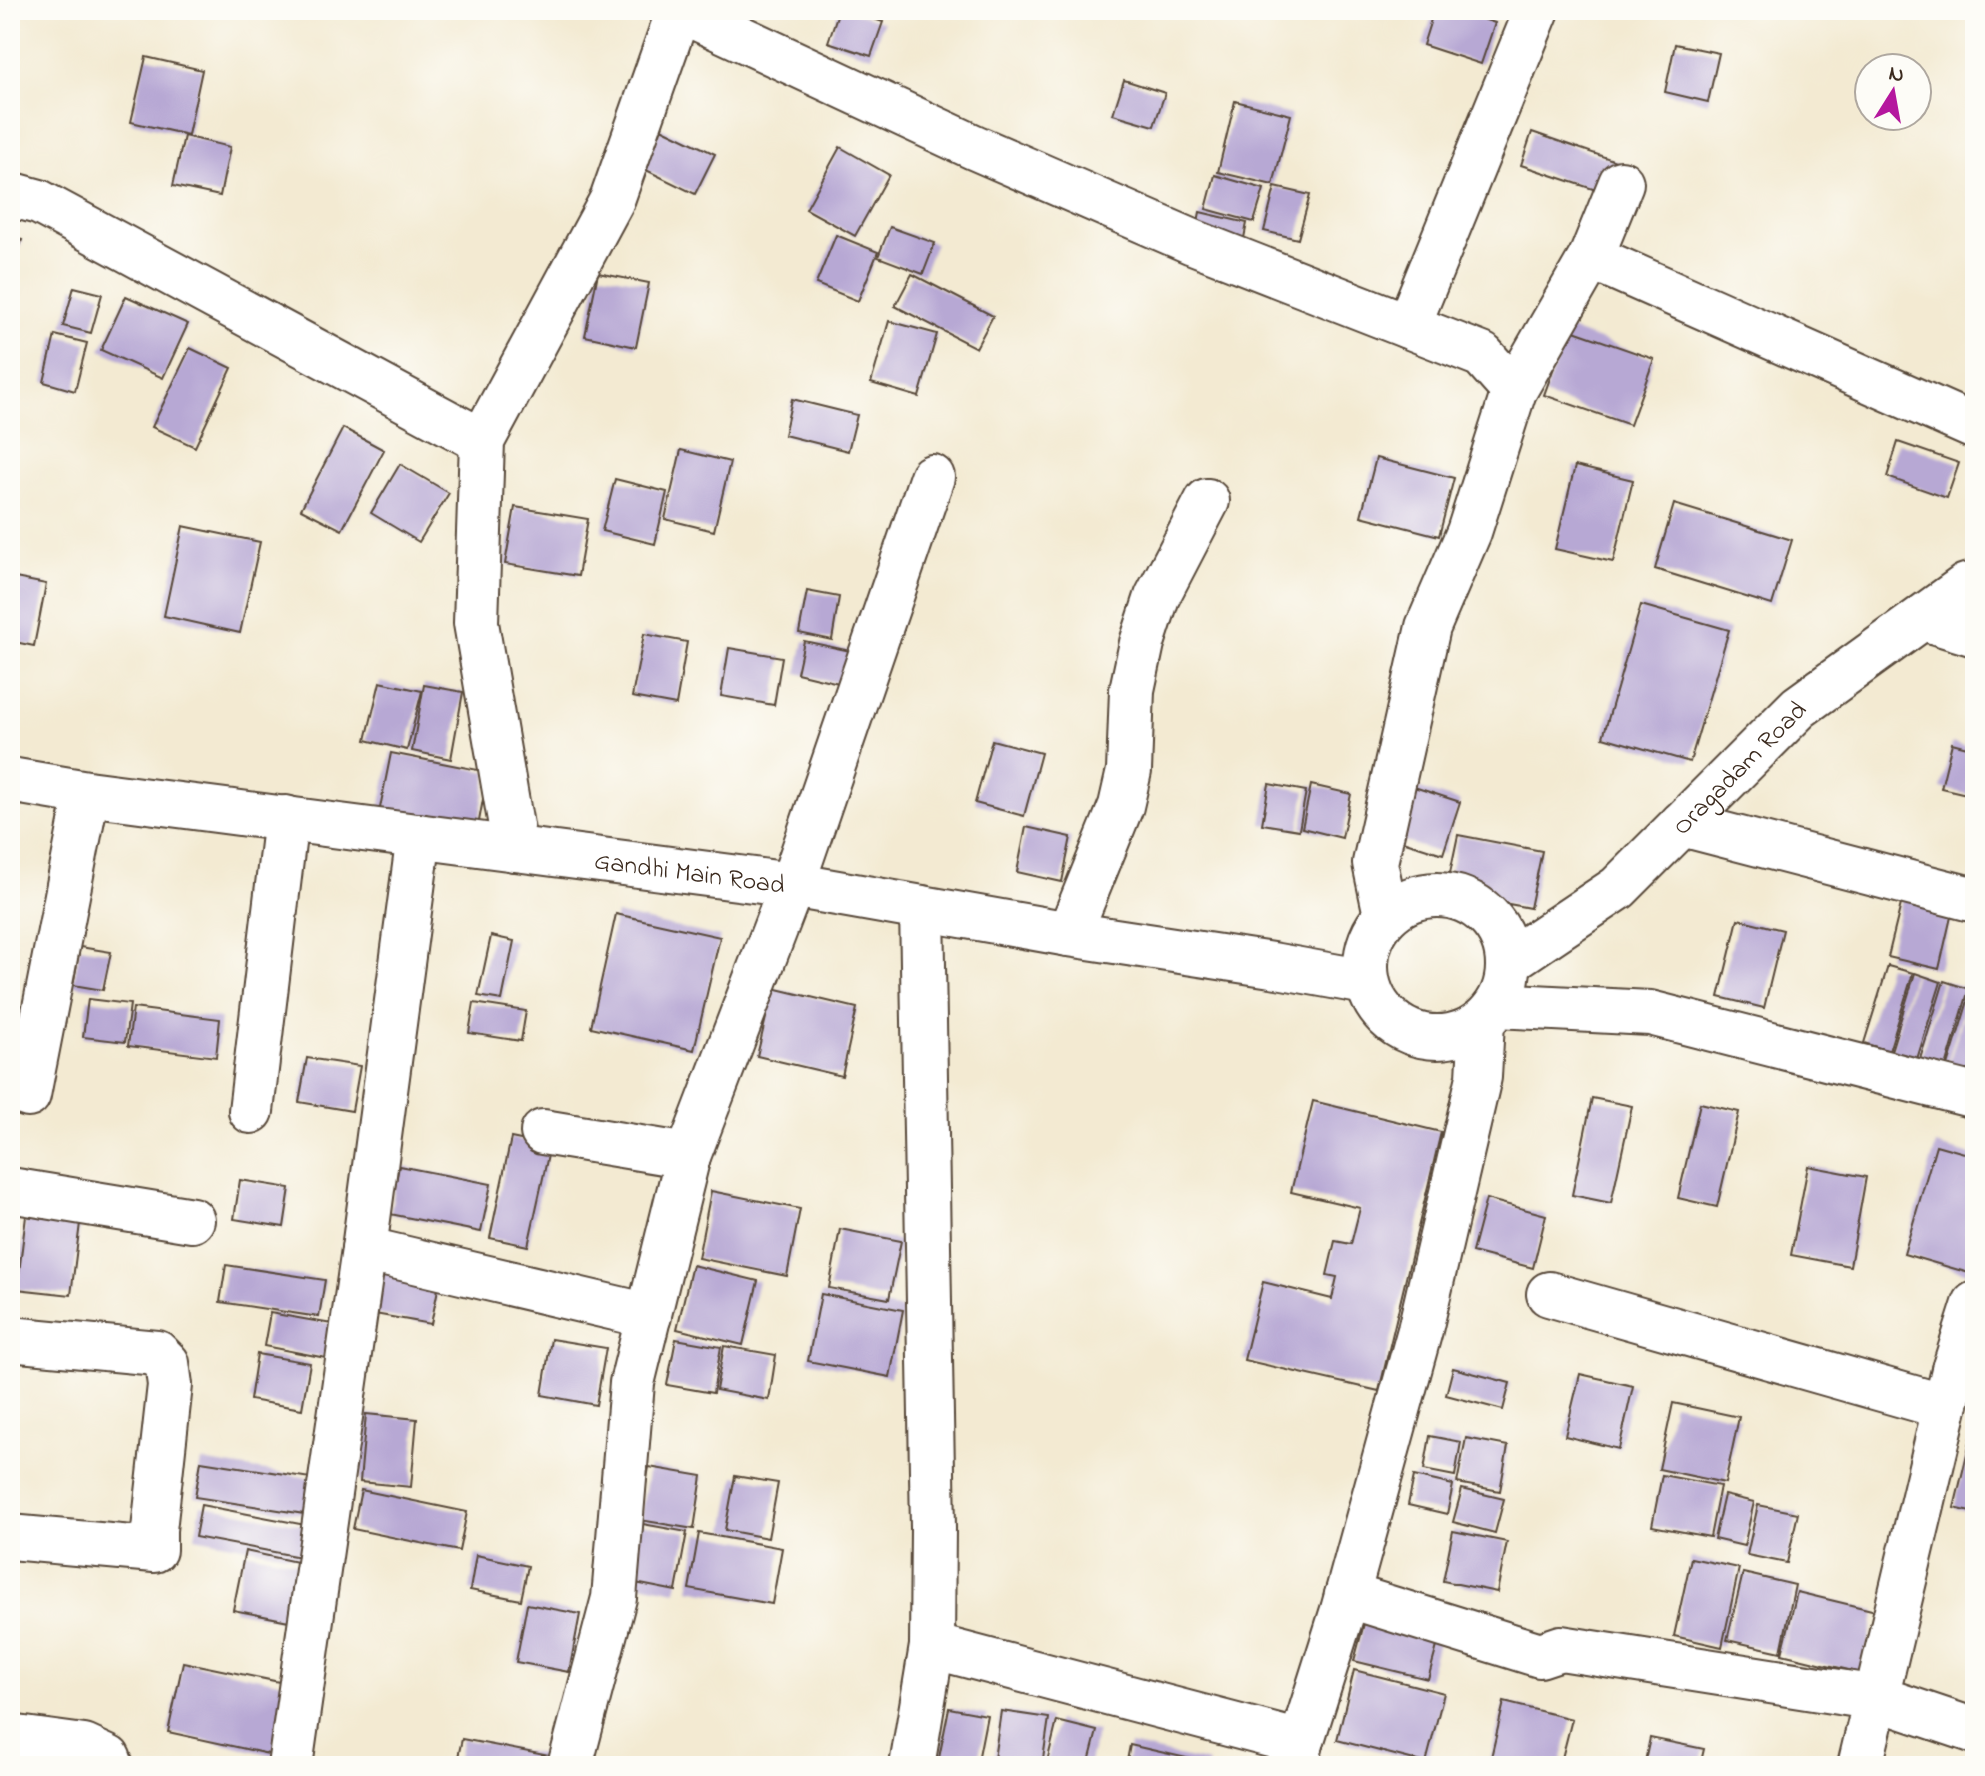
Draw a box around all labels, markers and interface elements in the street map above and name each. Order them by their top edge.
north arrow [1853,52,1933,132]
text: N [1886,58,1907,92]
street label: Oragadam Road [1665,693,1817,845]
street label: Gandhi Main Road [592,843,787,906]

